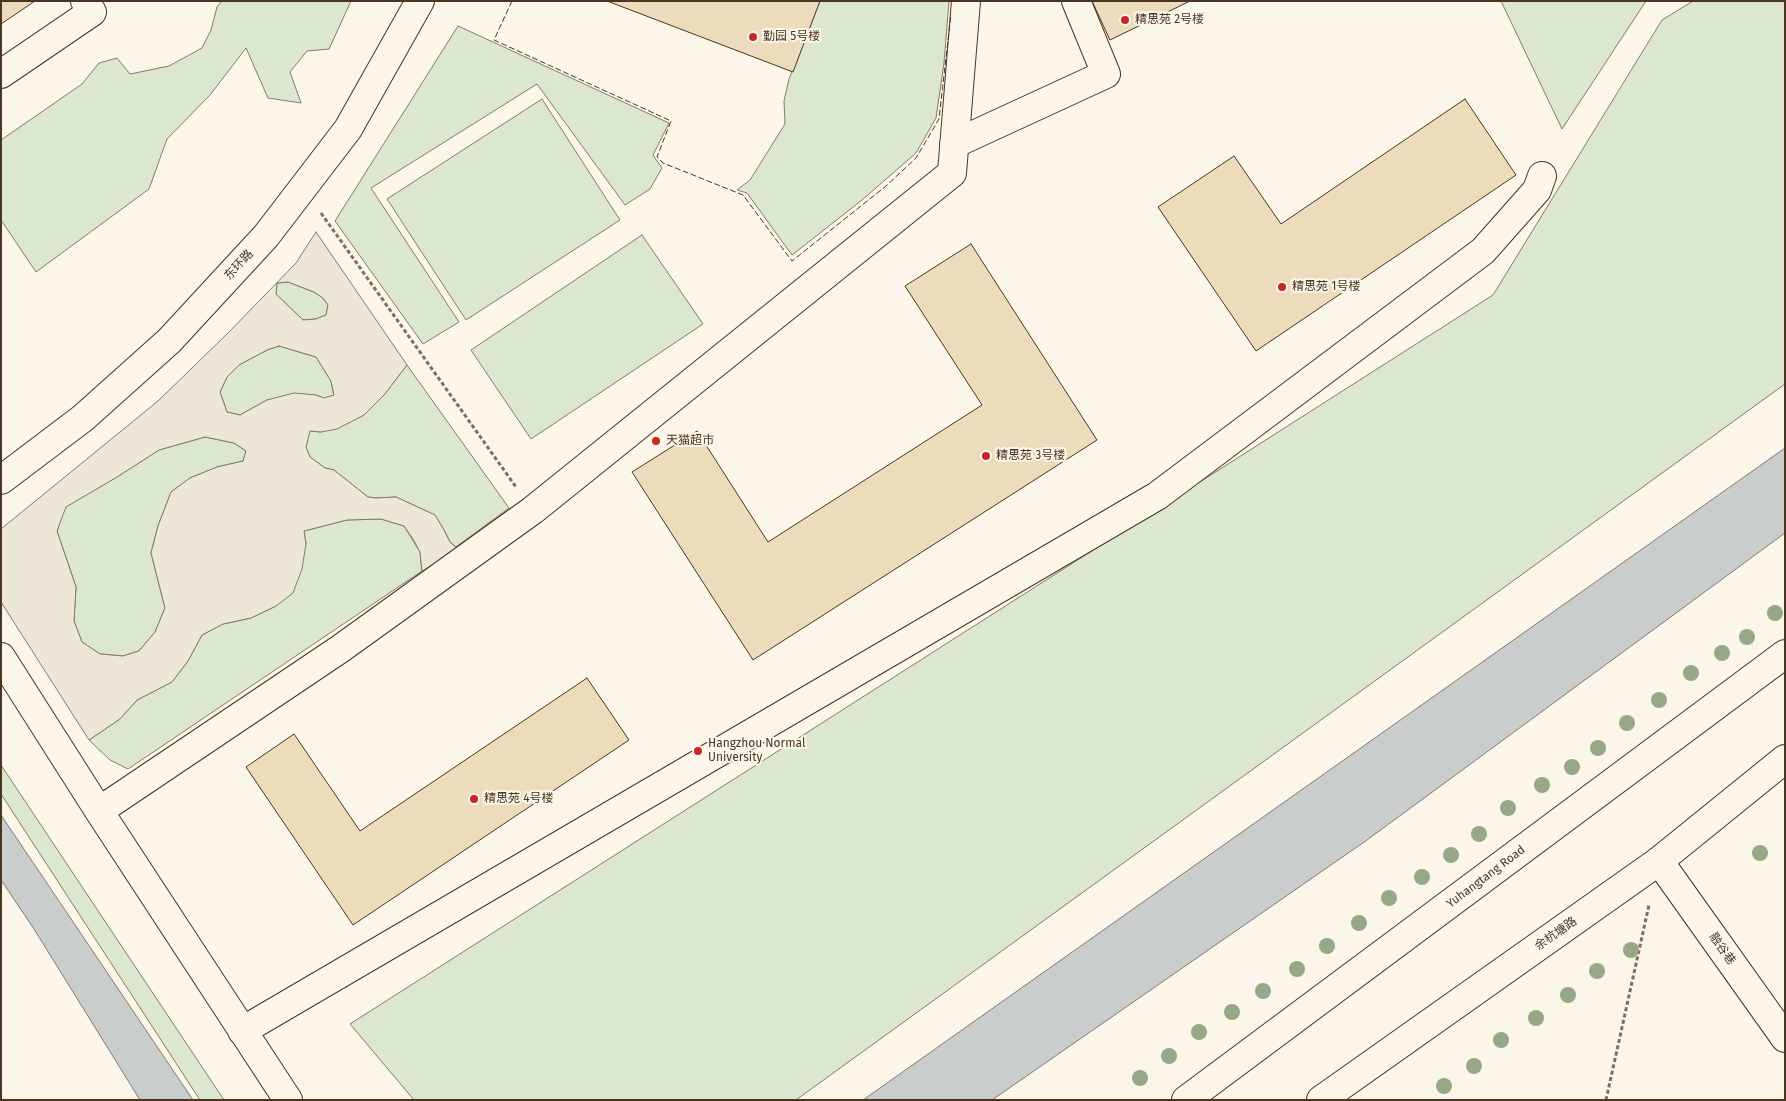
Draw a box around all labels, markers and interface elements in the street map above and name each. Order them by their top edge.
place label: 精思苑 2号楼 [1135,13,1204,27]
marker: 精思苑 2号楼 [1119,14,1131,26]
place label: 勤园 5号楼 [763,30,820,44]
marker: 勤园 5号楼 [747,31,759,43]
street label: 东环路 [221,247,257,283]
place label: 精思苑 1号楼 [1292,280,1360,294]
marker: 精思苑 1号楼 [1276,281,1288,293]
place label: 天猫超市 [666,434,714,448]
marker: 天猫超市 [650,435,662,447]
place label: 精思苑 3号楼 [996,449,1065,463]
marker: 精思苑 3号楼 [980,450,992,462]
place label: Hangzhou Normal University [708,737,805,765]
marker: Hangzhou Normal University [692,745,704,757]
place label: 精思苑 4号楼 [484,792,554,806]
marker: 精思苑 4号楼 [468,793,480,805]
street label: Yuhangtang Road [1444,843,1528,911]
street label: 余杭塘路 [1532,914,1580,954]
street label: 融谷巷 [1706,930,1738,968]

